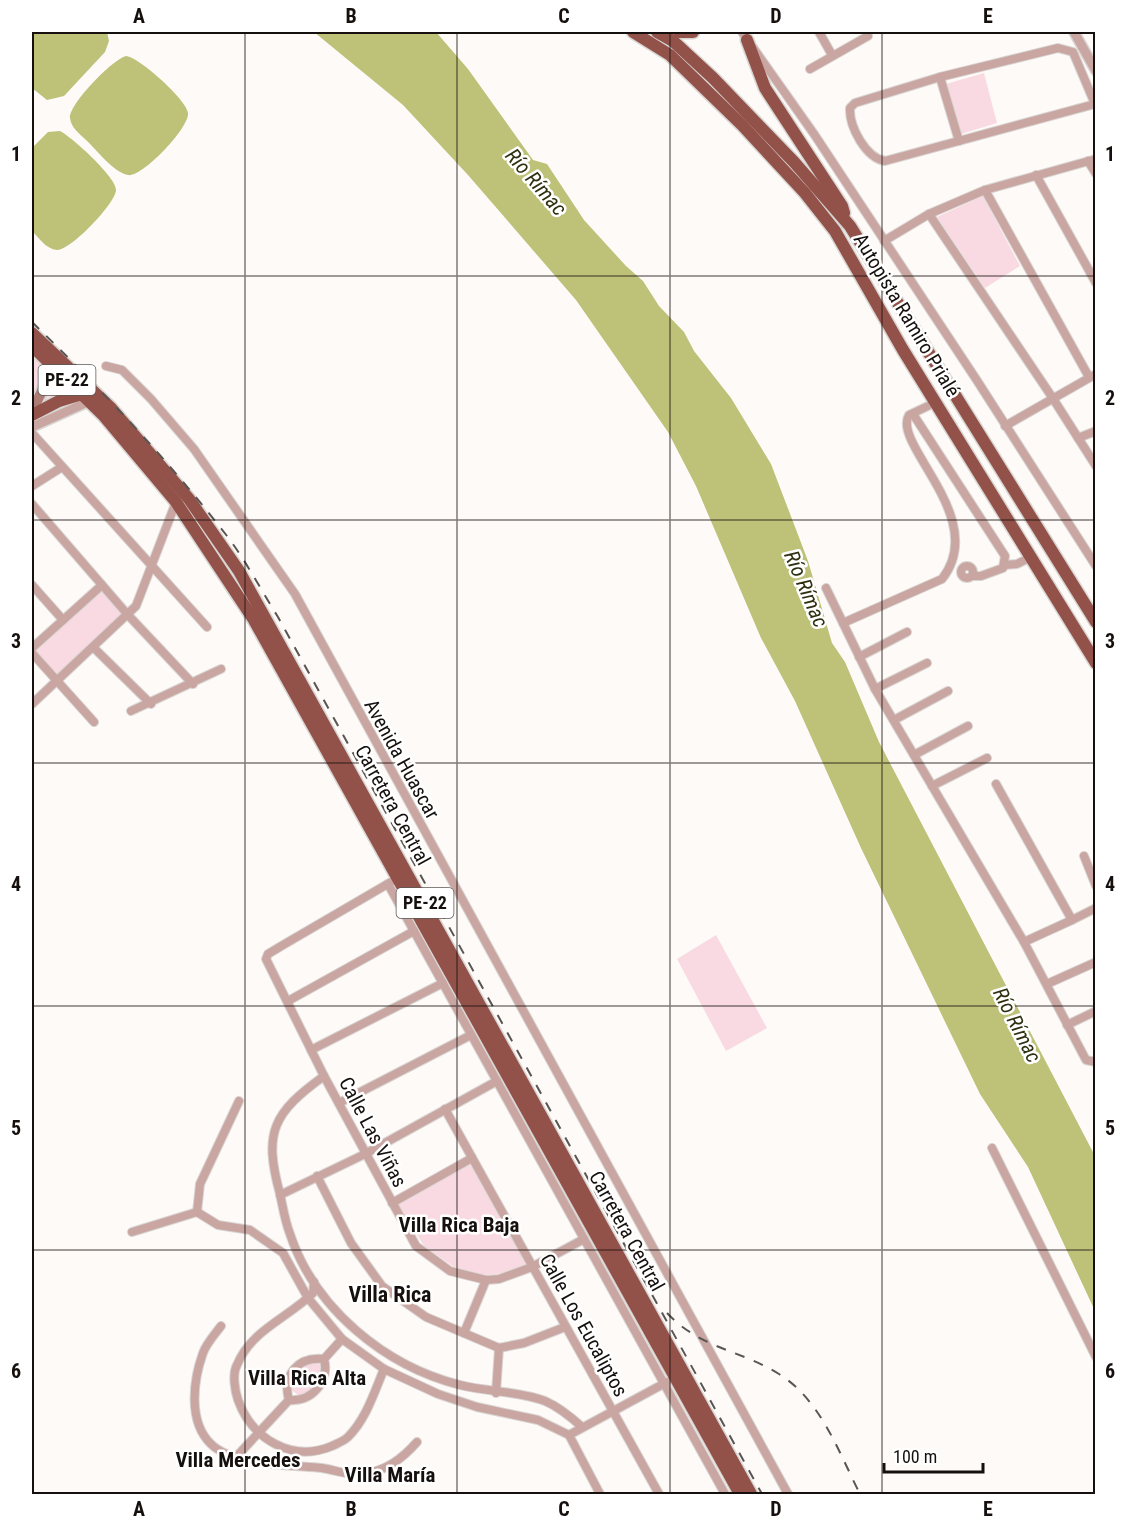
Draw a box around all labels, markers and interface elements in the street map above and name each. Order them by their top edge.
text: A [133,4,145,28]
text: B [345,4,357,28]
text: C [558,4,570,28]
text: D [770,4,782,28]
text: E [983,4,993,28]
text: 1 [11,142,21,166]
text: 1 [1105,142,1115,166]
water label: Río Rímac [500,144,572,220]
street label: Autopista Ramiro Prialé [849,229,965,401]
road number: PE-22 [38,365,96,395]
text: 2 [11,386,21,410]
text: 2 [1105,386,1115,410]
water label: Río Rímac [779,547,833,631]
text: 3 [11,629,21,653]
text: 3 [1105,629,1115,653]
street label: Avenida Huascar [359,695,445,823]
street label: Carretera Central [350,741,436,869]
text: 4 [11,872,21,896]
text: 4 [1105,872,1115,896]
road number: PE-22 [396,888,454,918]
water label: Río Rímac [988,984,1046,1066]
street label: Calle Las Viñas [334,1073,412,1191]
text: 5 [11,1116,21,1140]
text: 5 [1105,1116,1115,1140]
street label: Carretera Central [584,1167,670,1295]
district label: Villa Rica Baja [399,1213,519,1237]
street label: Calle Los Eucaliptos [535,1249,633,1401]
district label: Villa Rica [349,1282,431,1307]
text: 6 [11,1359,21,1383]
text: 6 [1105,1359,1115,1383]
district label: Villa Rica Alta [248,1366,366,1390]
scale bar [884,1436,983,1474]
text: 100 m [893,1446,937,1467]
district label: Villa Mercedes [175,1448,301,1472]
district label: Villa María [345,1463,436,1487]
text: A [133,1497,145,1521]
text: B [345,1497,357,1521]
text: C [558,1497,570,1521]
text: D [770,1497,782,1521]
text: E [983,1497,993,1521]

